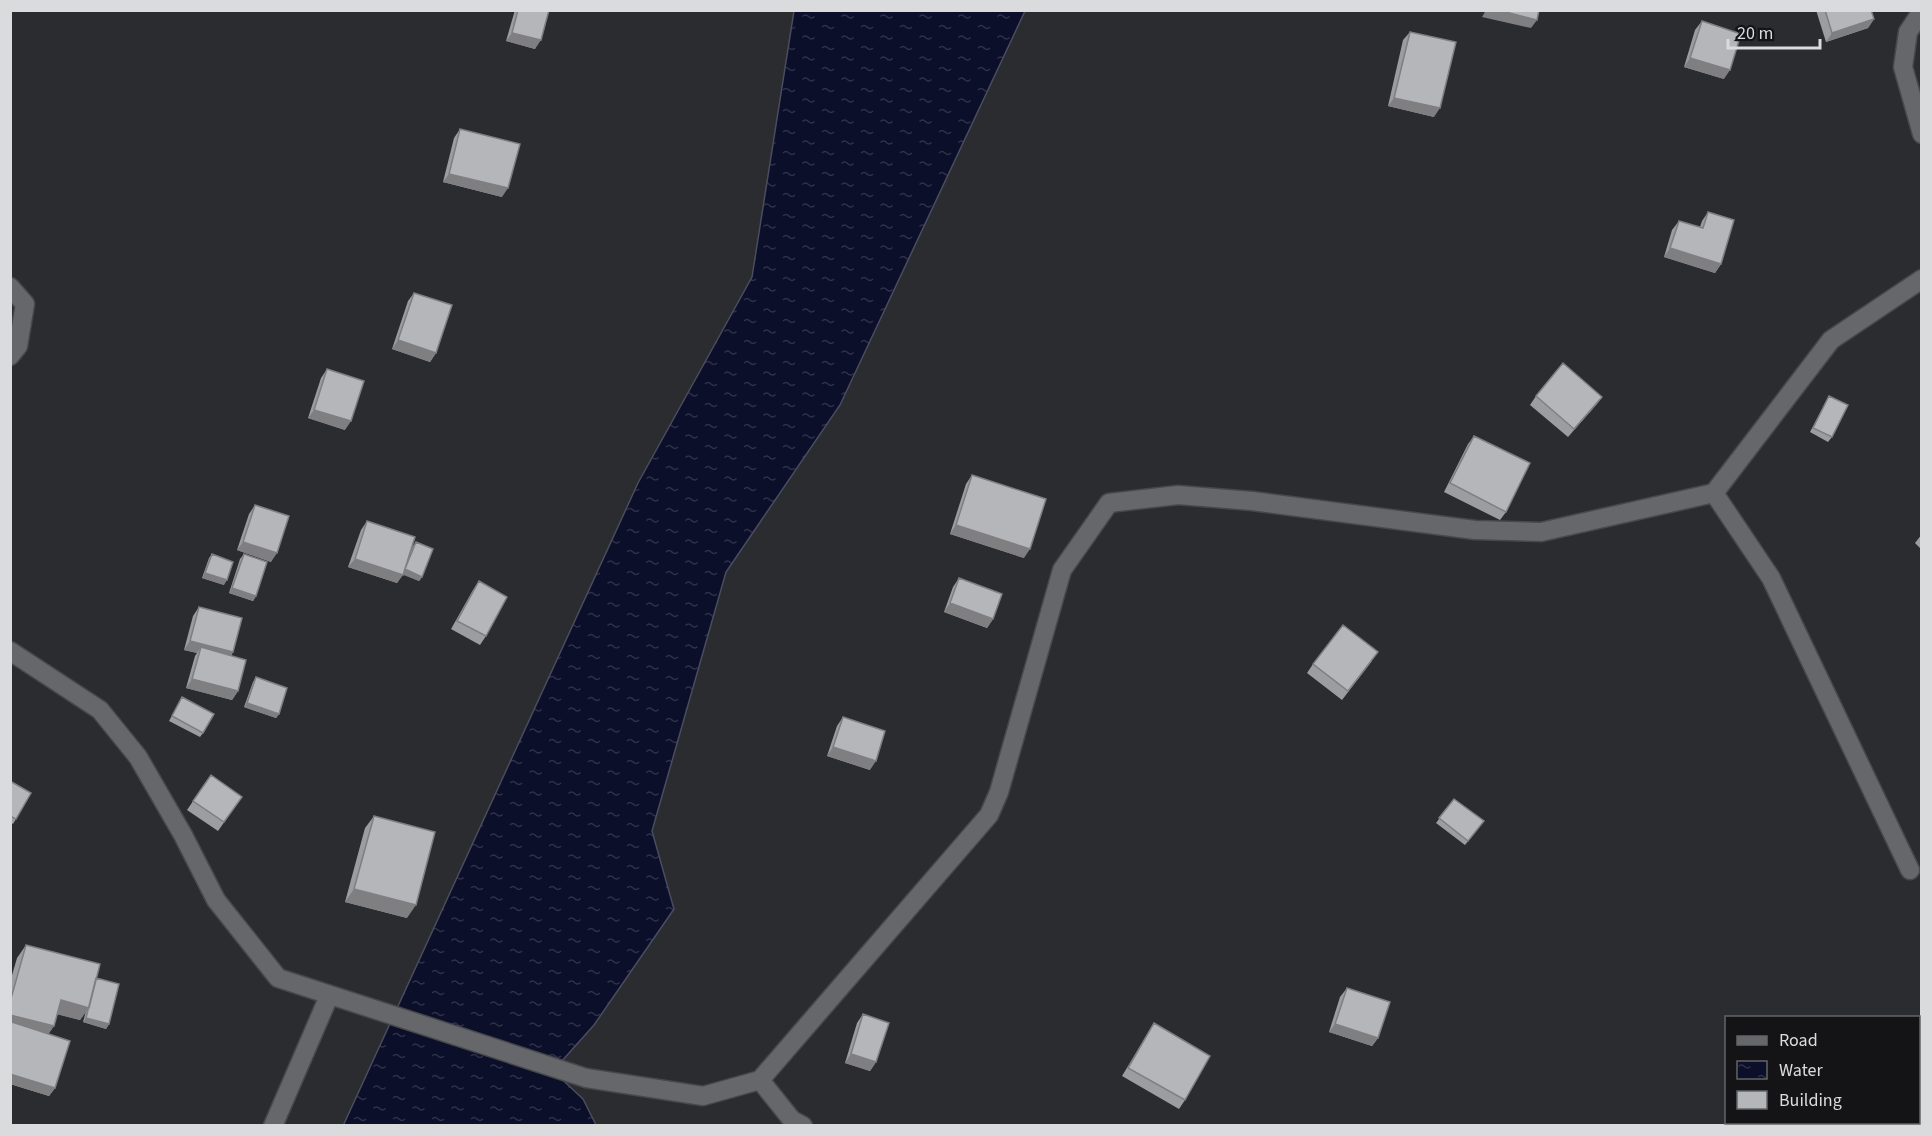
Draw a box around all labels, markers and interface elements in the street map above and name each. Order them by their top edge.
scale bar [1728,12,1820,50]
text: 20 m [1737,21,1773,46]
legend [1725,1016,1920,1124]
text: Road [1779,1028,1818,1053]
text: Water [1779,1058,1823,1083]
text: Building [1779,1088,1842,1113]

